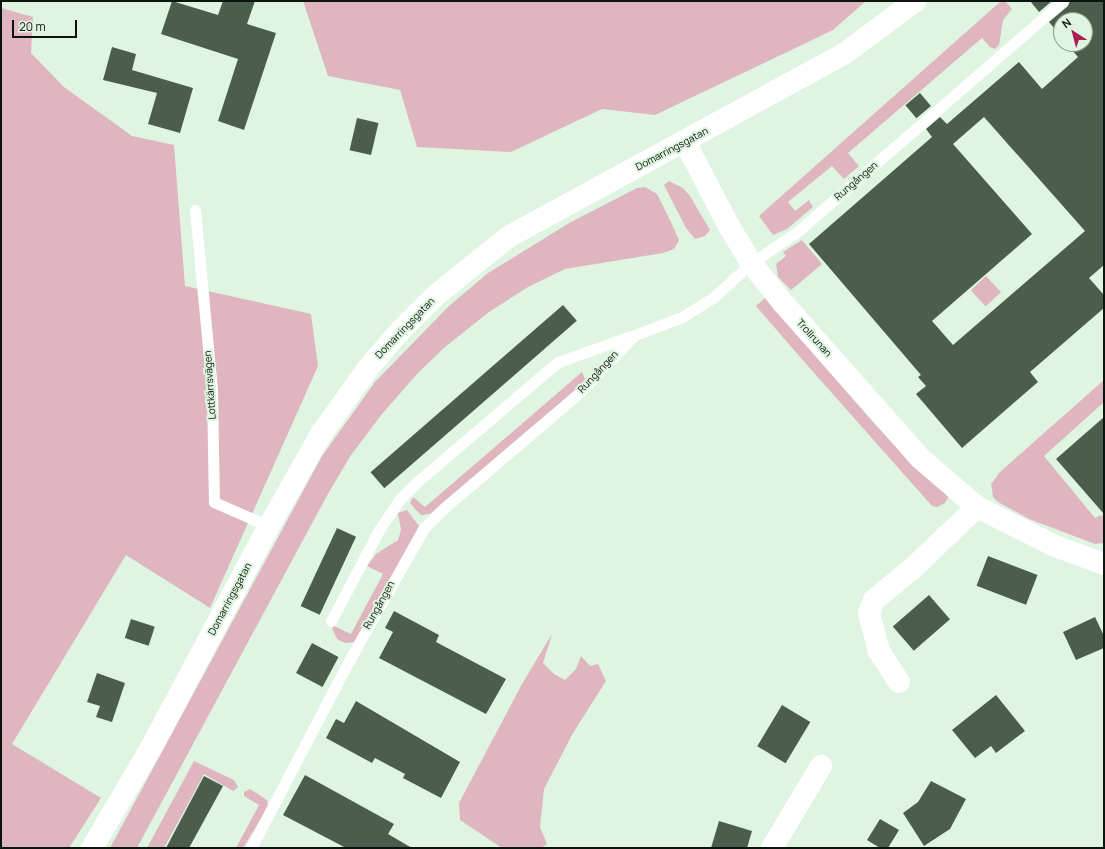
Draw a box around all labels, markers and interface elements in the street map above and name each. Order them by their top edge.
scale bar [14,12,79,38]
north arrow [1053,12,1093,52]
text: N [1059,14,1074,31]
text: 20 m [19,18,46,35]
street label: Domarringsgatan [634,125,710,173]
street label: Rungången [832,159,880,203]
street label: Domarringsgatan [373,295,437,361]
street label: Trollrunan [794,317,834,359]
street label: Rungången [575,348,621,396]
street label: Lottkärrsvägen [202,350,218,420]
street label: Domarringsgatan [206,561,254,637]
street label: Rungången [361,579,397,631]

